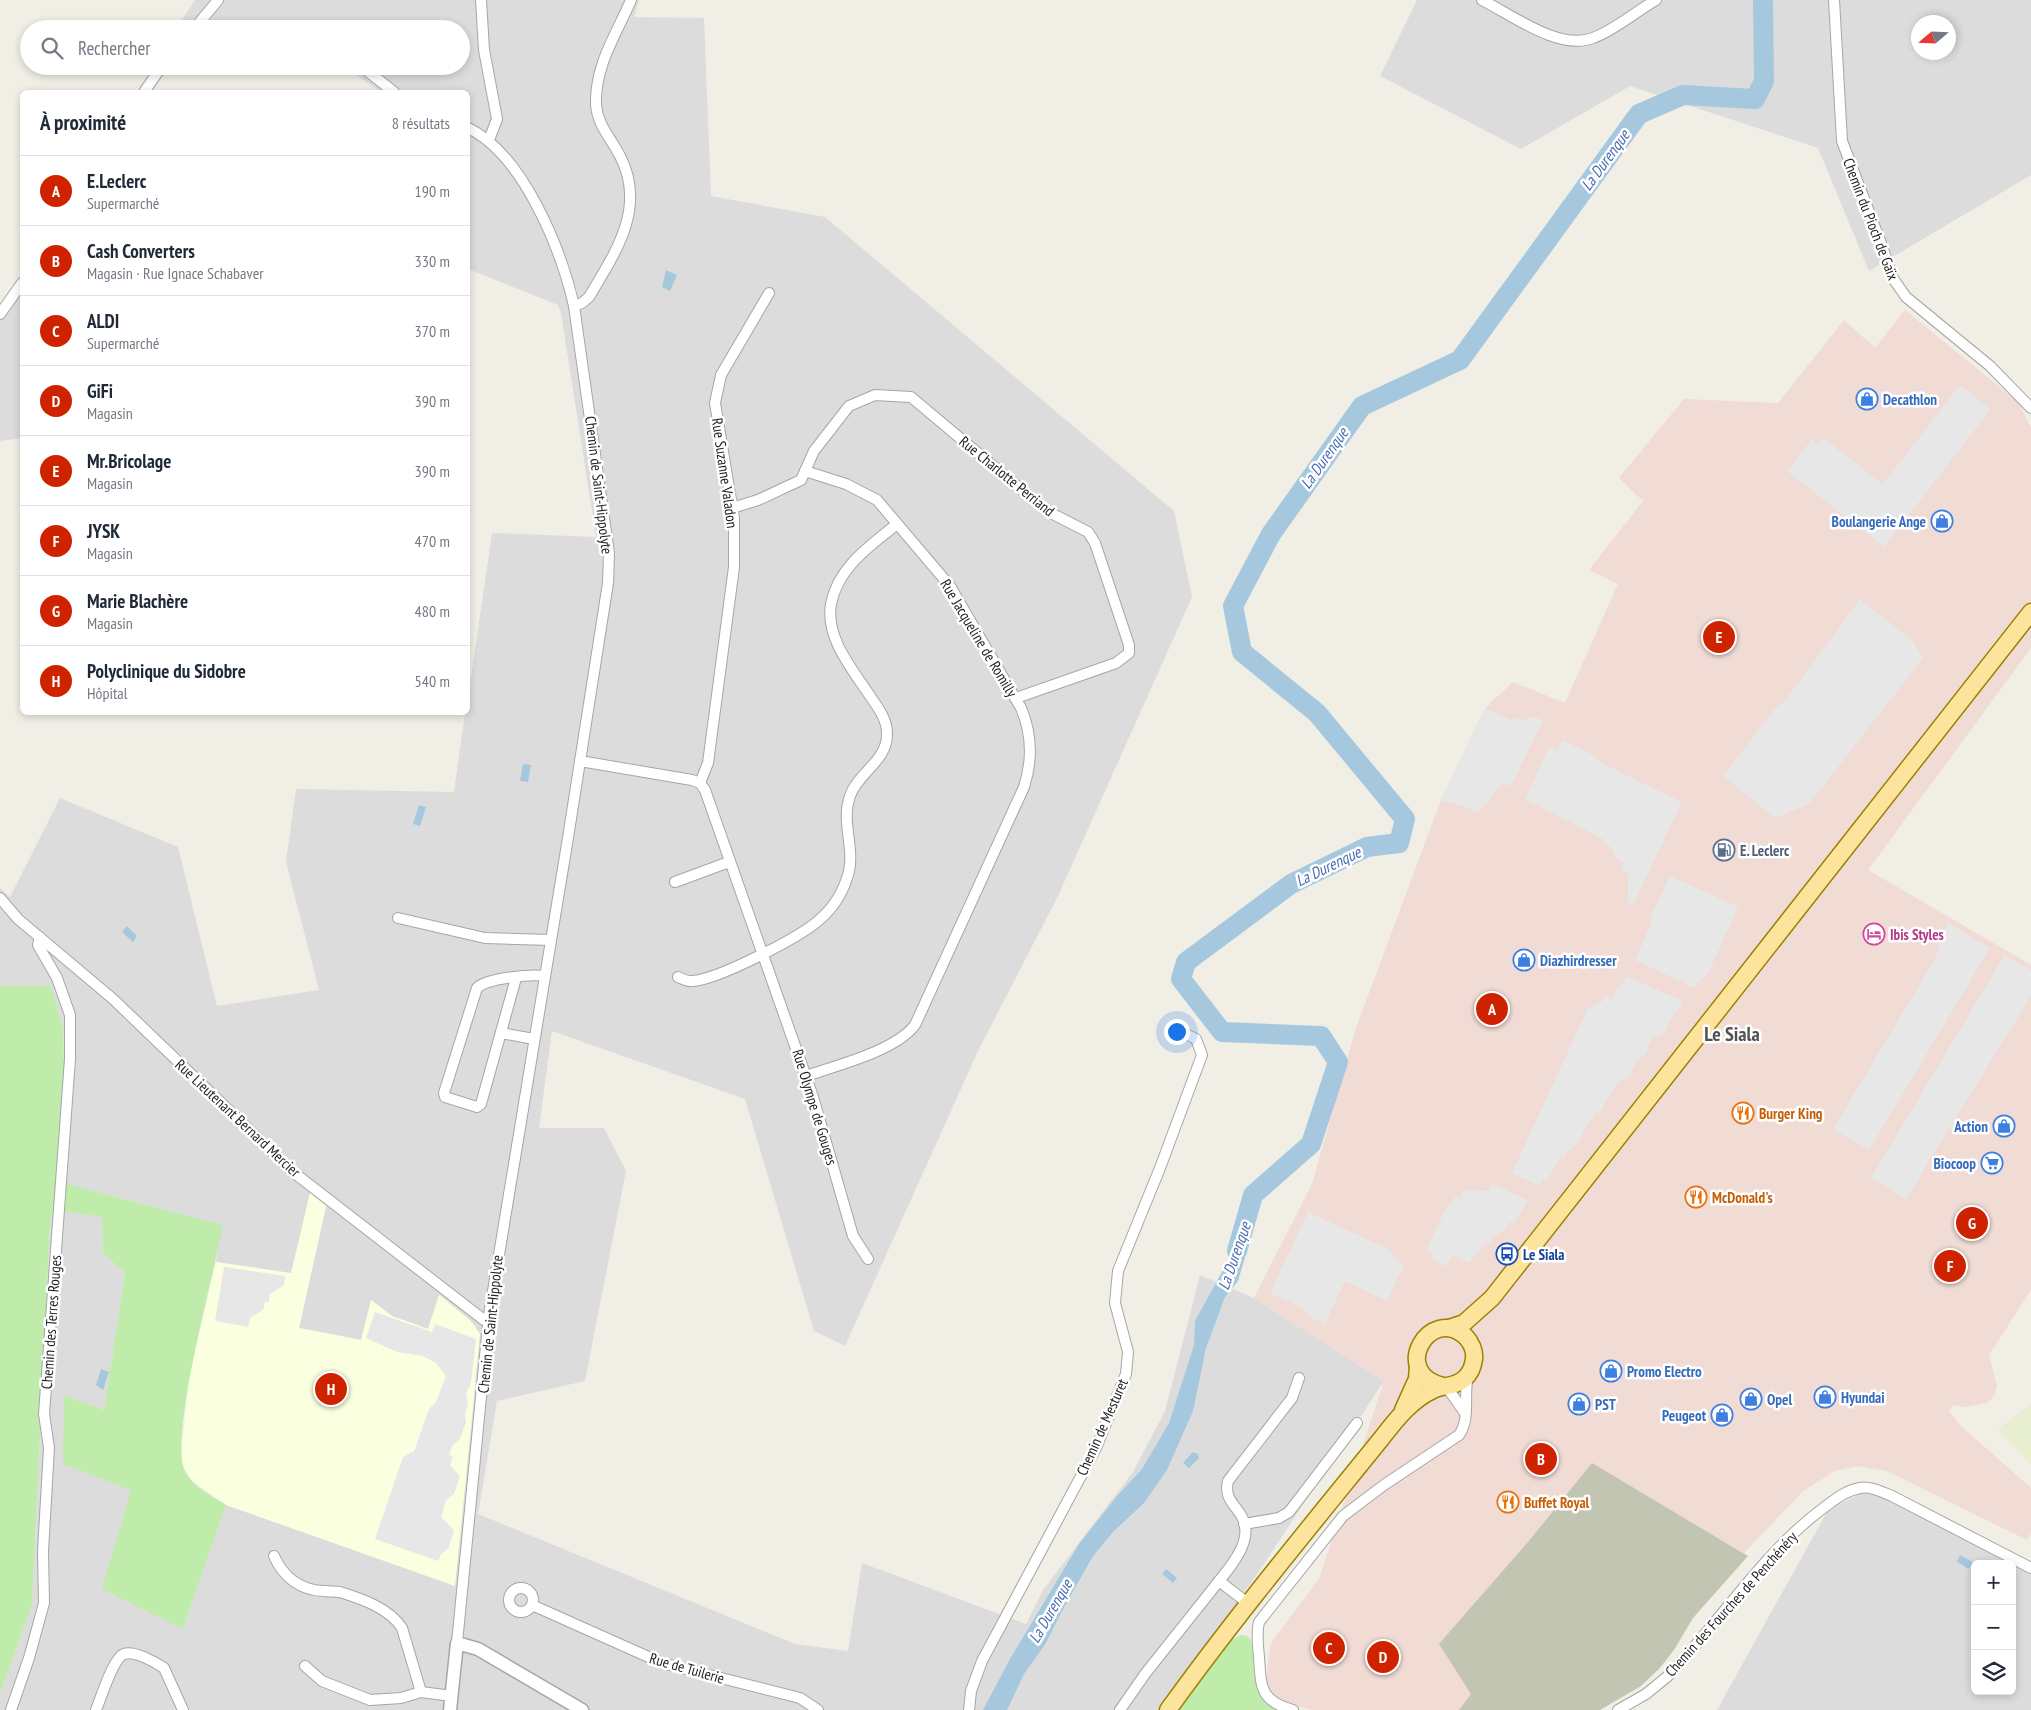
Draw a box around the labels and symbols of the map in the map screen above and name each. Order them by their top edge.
north arrow [1911,15,1956,60]
water label: La Durenque [1576,125,1634,194]
street label: Chemin du Pioch de Gaïx [1839,155,1903,283]
shop icon: Decathlon [1855,387,1879,411]
place label: Decathlon [1883,390,1937,409]
street label: Chemin de Saint-Hippolyte [581,415,617,555]
street label: Rue Suzanne Valadon [708,417,742,529]
water label: La Durenque [1296,422,1353,492]
street label: Rue Charlotte Perriand [955,432,1059,520]
shop icon: Boulangerie Ange [1930,509,1954,533]
place label: Boulangerie Ange [1832,512,1926,531]
street label: Rue Jacqueline de Romilly [936,576,1022,701]
pin: E [1703,618,1735,656]
fuel station icon: E. Leclerc [1712,838,1736,862]
water label: La Durenque [1292,841,1365,890]
place label: E. Leclerc [1740,841,1790,860]
hotel icon: Ibis Styles [1862,922,1886,946]
place label: Ibis Styles [1890,925,1944,944]
shop icon: Diazhirdresser [1512,948,1536,972]
place label: Diazhirdresser [1540,951,1617,970]
pin: A [1476,990,1508,1028]
your location [1164,1019,1190,1045]
district label: Le Siala [1704,1021,1760,1047]
street label: Rue Olympe de Gouges [788,1047,842,1167]
street label: Rue Lieutenant Bernard Mercier [171,1055,305,1182]
restaurant icon: Burger King [1731,1101,1755,1125]
place label: Burger King [1759,1104,1823,1123]
shop icon: Action [1992,1114,2016,1138]
place label: Action [1953,1117,1988,1136]
supermarket icon: Biocoop [1980,1151,2004,1175]
place label: Biocoop [1933,1154,1976,1173]
restaurant icon: McDonald's [1684,1185,1708,1209]
place label: McDonald's [1712,1188,1773,1207]
pin: G [1956,1204,1988,1242]
water label: La Durenque [1213,1218,1255,1292]
bus stop icon: Le Siala [1495,1242,1519,1266]
place label: Le Siala [1523,1245,1564,1264]
pin: F [1934,1247,1966,1285]
street label: Chemin des Terres Rouges [37,1254,65,1390]
street label: Chemin de Saint-Hippolyte [473,1254,507,1394]
shop icon: Promo Electro [1599,1359,1623,1383]
place label: Promo Electro [1627,1362,1702,1381]
pin: H [315,1370,347,1408]
street label: Chemin de Mesturet [1072,1376,1132,1478]
shop icon: Hyundai [1813,1385,1837,1409]
shop icon: Opel [1739,1387,1763,1411]
place label: Hyundai [1841,1388,1885,1407]
place label: Opel [1767,1390,1792,1409]
shop icon: PST [1567,1392,1591,1416]
place label: PST [1595,1395,1616,1414]
shop icon: Peugeot [1710,1403,1734,1427]
place label: Peugeot [1662,1406,1707,1425]
pin: B [1525,1440,1557,1478]
restaurant icon: Buffet Royal [1496,1490,1520,1514]
place label: Buffet Royal [1524,1493,1590,1512]
street label: Chemin des Fourches de Penchénéry [1661,1527,1801,1680]
water label: La Durenque [1024,1574,1077,1646]
pin: C [1313,1629,1345,1667]
pin: D [1367,1638,1399,1676]
street label: Rue de Tuilerie [647,1648,727,1688]

